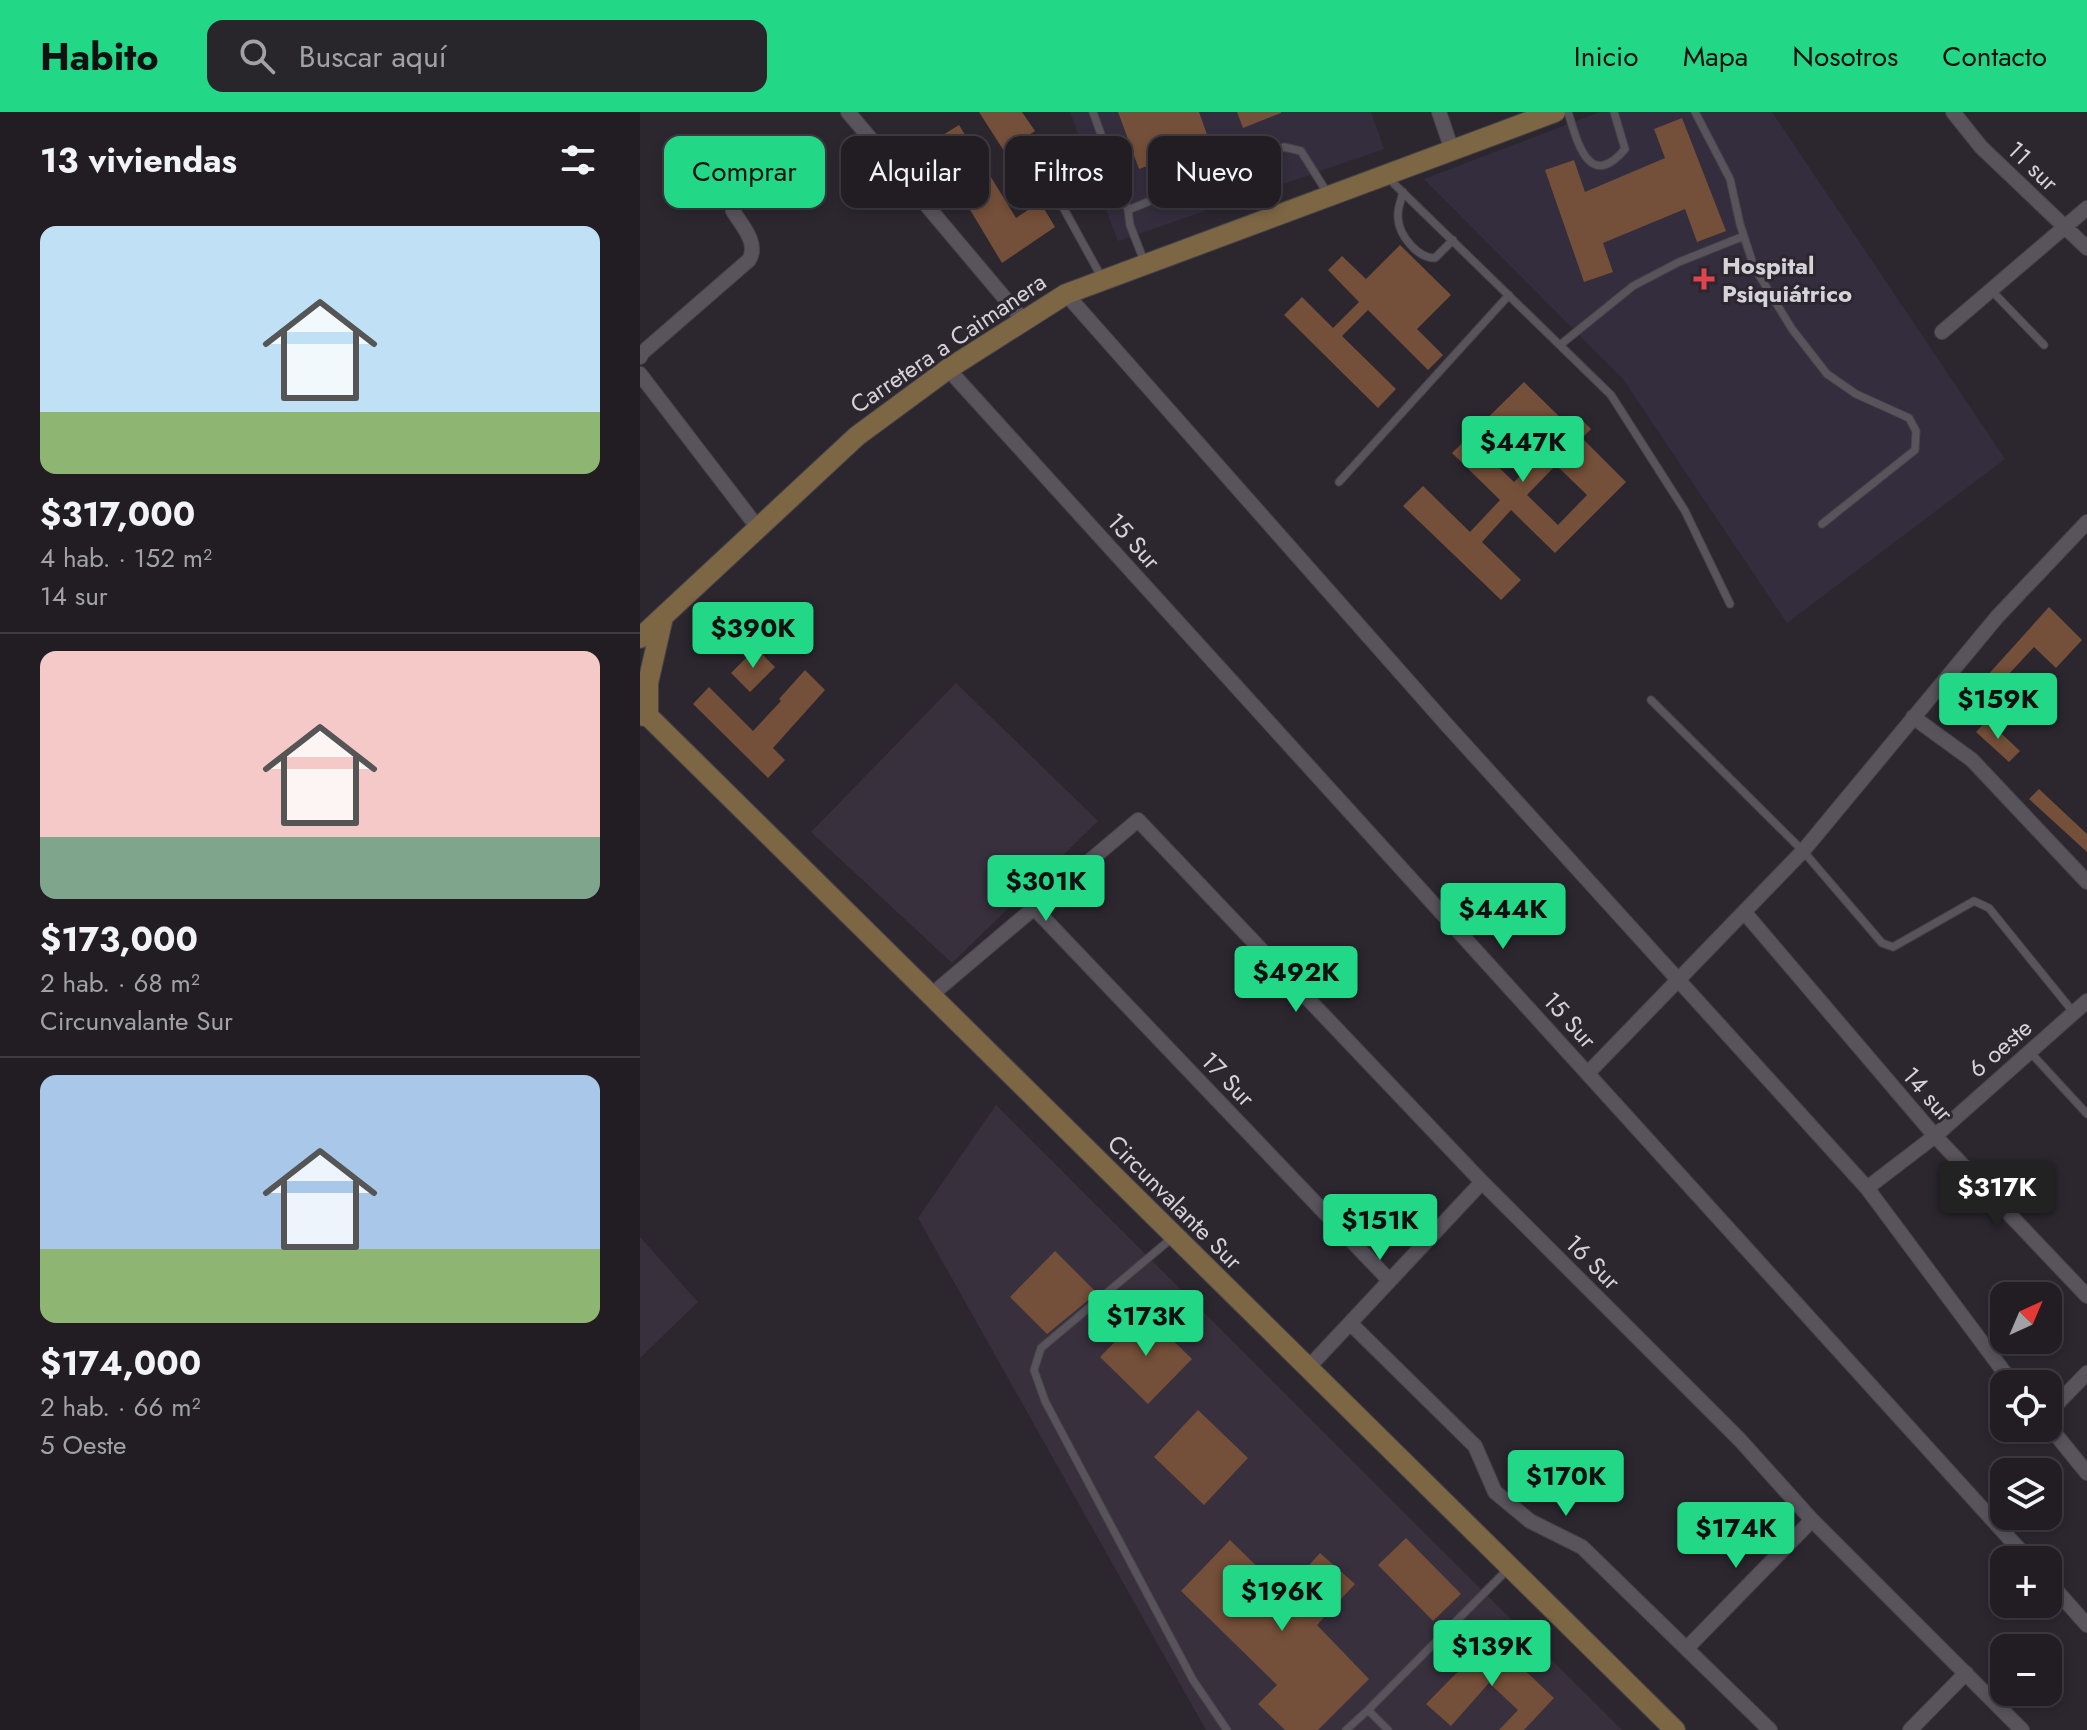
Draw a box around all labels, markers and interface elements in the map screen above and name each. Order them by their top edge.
search box [207,20,767,92]
text: Habito [40,29,159,84]
icon: search [235,34,279,78]
text: Buscar aquí [299,35,447,78]
text: Inicio [1574,36,1639,77]
text: Mapa [1683,36,1748,77]
text: Nosotros [1792,36,1898,77]
text: Contacto [1942,36,2047,77]
street label: 11 sur [2000,133,2067,200]
text: 13 viviendas [40,136,237,185]
chip: Comprar [664,136,825,208]
chip: Alquilar [841,136,989,208]
chip: Filtros [1005,136,1132,208]
chip: Nuevo [1148,136,1281,208]
icon: filters [556,138,600,182]
place label: Hospital Psiquiátrico [1722,248,1852,311]
street label: Carretera a Caimanera [843,264,1053,422]
marker: Hospital Psiquiátrico [1693,268,1715,290]
icon: home [248,278,392,422]
pin: $447K [1467,416,1579,484]
text: $447K [1480,423,1566,461]
text: $317,000 [40,490,195,539]
street label: 15 Sur [1099,505,1169,578]
text: 4 hab. · 152 m² [40,539,212,577]
text: 14 sur [40,577,108,615]
pin: $390K [697,602,809,670]
text: $390K [710,609,796,647]
pin: $159K [1942,673,2054,741]
text: $159K [1957,680,2039,718]
icon: home [248,703,392,847]
pin: $301K [990,855,1102,923]
text: $301K [1006,862,1086,900]
pin: $444K [1447,883,1559,951]
text: $444K [1459,890,1547,928]
text: $173,000 [40,915,198,964]
pin: $492K [1240,946,1352,1014]
text: $492K [1253,953,1339,991]
text: 2 hab. · 68 m² [40,964,200,1002]
street label: 15 Sur [1535,984,1605,1057]
text: Circunvalante Sur [40,1002,233,1040]
street label: 6 oeste [1960,1010,2040,1086]
street label: 17 Sur [1193,1044,1264,1115]
street label: 14 sur [1894,1059,1962,1130]
icon: home [248,1127,392,1271]
street label: Circunvalante Sur [1100,1127,1251,1278]
pin: $317K [1941,1161,2053,1229]
text: $317K [1957,1168,2037,1206]
pin: $151K [1324,1194,1436,1262]
text: $151K [1341,1201,1419,1239]
street label: 16 Sur [1557,1226,1629,1298]
north arrow [1990,1282,2062,1354]
map controls [1990,1282,2062,1706]
pin: $173K [1090,1290,1202,1358]
text: $173K [1106,1297,1186,1335]
text: $174,000 [40,1339,201,1388]
button: locate [1990,1370,2062,1442]
text: 2 hab. · 66 m² [40,1388,201,1426]
text: 5 Oeste [40,1426,127,1464]
pin: $170K [1510,1450,1622,1518]
text: $170K [1526,1457,1606,1495]
button: layers [1990,1458,2062,1530]
pin: $174K [1680,1502,1792,1570]
text: $174K [1695,1509,1777,1547]
button: + [1990,1546,2062,1618]
pin: $196K [1226,1565,1338,1633]
text: $196K [1241,1572,1323,1610]
pin: $139K [1436,1620,1548,1688]
text: $139K [1451,1627,1533,1665]
button: − [1990,1634,2062,1706]

